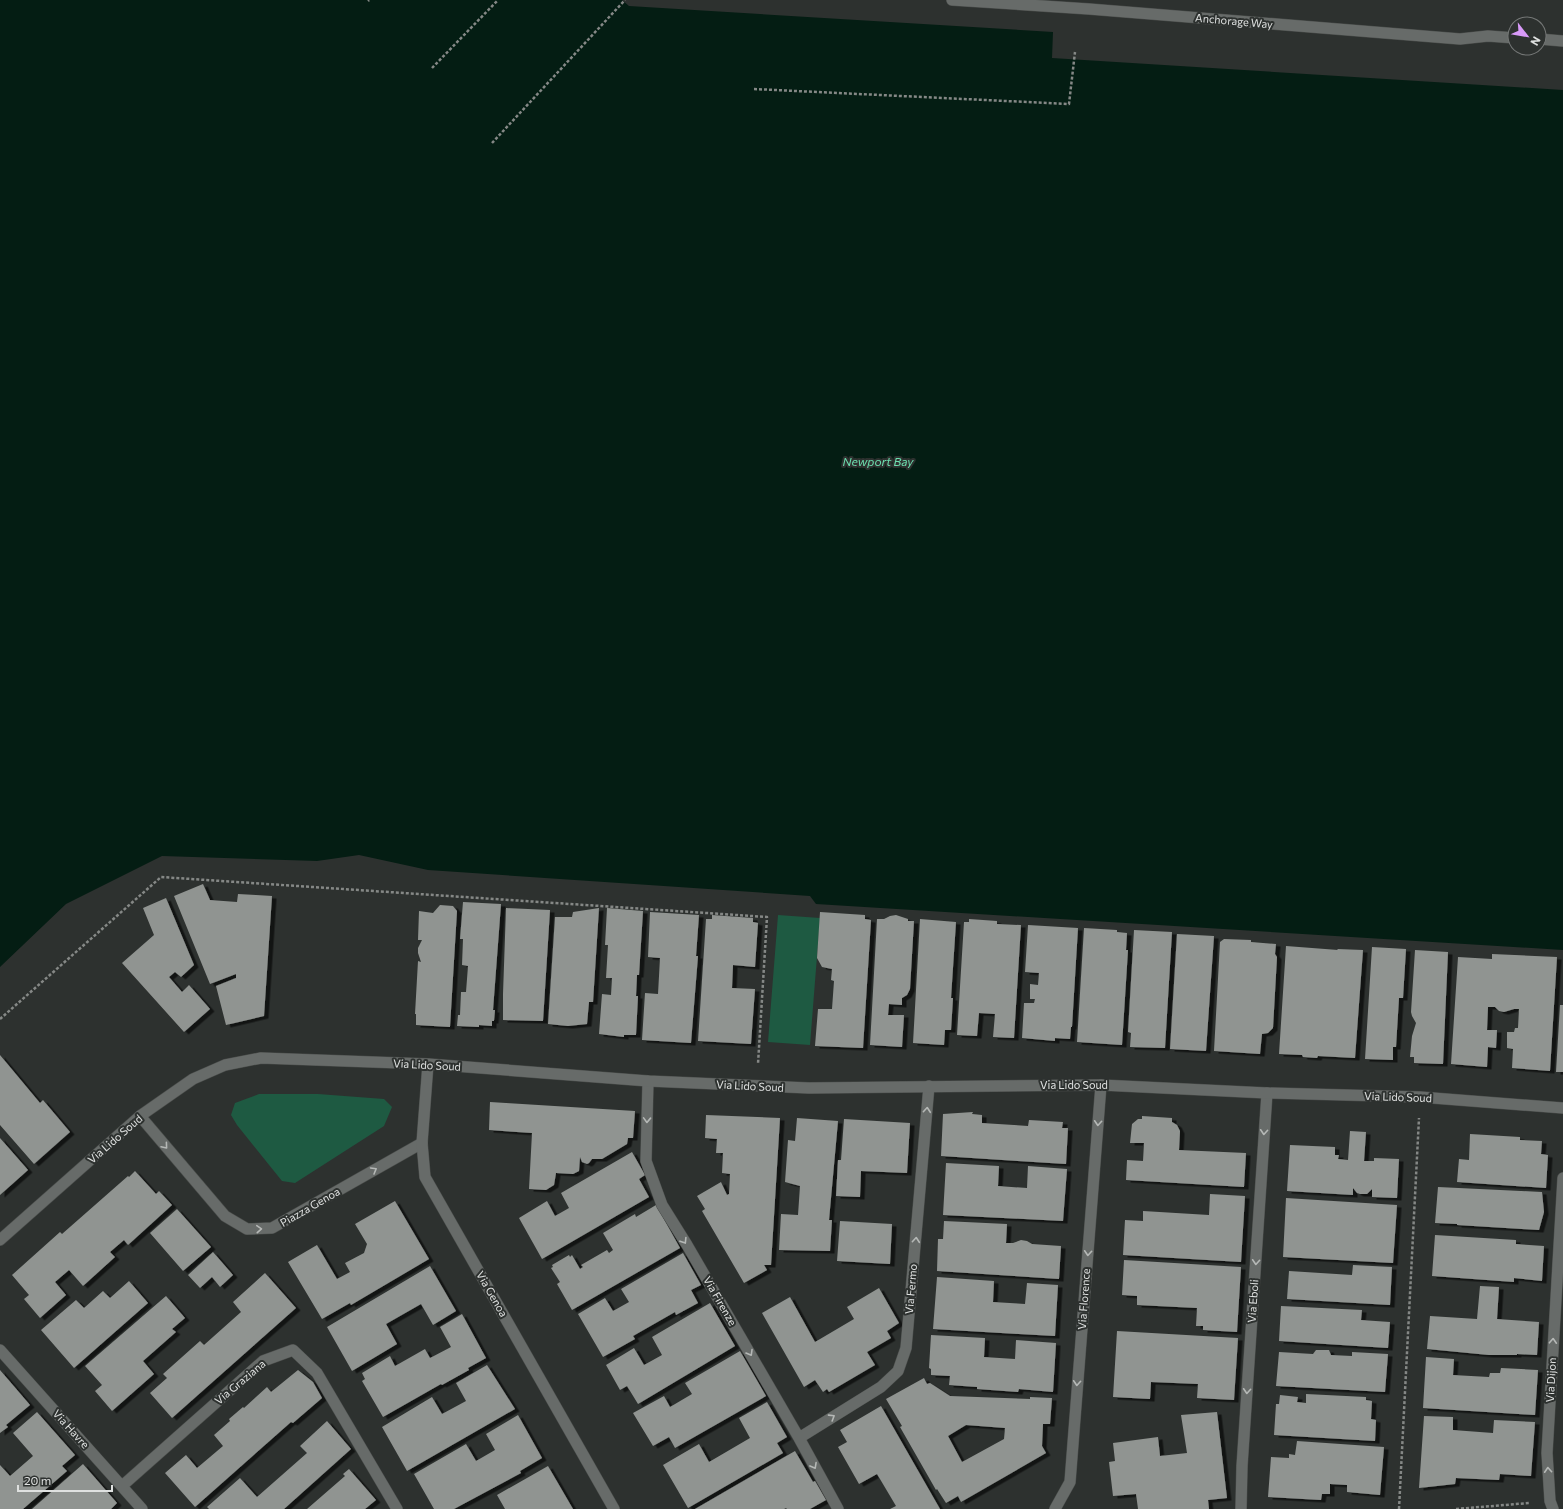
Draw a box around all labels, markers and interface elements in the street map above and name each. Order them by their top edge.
street label: Anchorage Way [1195,11,1274,30]
north arrow [1507,16,1547,56]
text: N [1528,35,1544,48]
water label: Newport Bay [842,454,914,468]
street label: Via Lido Soud [393,1056,461,1073]
street label: Via Lido Soud [716,1077,784,1094]
street label: Via Lido Soud [1040,1078,1108,1091]
street label: Via Lido Soud [1364,1089,1432,1104]
one-way arrow [923,1107,932,1113]
street label: Via Lido Soud [85,1111,145,1166]
one-way arrow [643,1117,651,1123]
one-way arrow [1093,1120,1102,1126]
one-way arrow [1260,1129,1269,1135]
one-way arrow [161,1141,168,1148]
one-way arrow [369,1168,377,1175]
street label: Piazza Genoa [278,1184,342,1229]
one-way arrow [256,1224,262,1233]
one-way arrow [680,1236,687,1243]
one-way arrow [911,1237,920,1243]
one-way arrow [1083,1250,1092,1256]
one-way arrow [1251,1259,1260,1265]
street label: Via Fermo [902,1263,919,1315]
street label: Via Florence [1075,1268,1092,1330]
street label: Via Genoa [474,1269,511,1319]
street label: Via Firenze [701,1274,740,1328]
street label: Via Eboli [1245,1279,1261,1323]
one-way arrow [1549,1338,1558,1344]
one-way arrow [745,1349,752,1356]
street label: Via Graziana [212,1357,268,1407]
street label: Via Dijon [1543,1357,1558,1403]
one-way arrow [1073,1380,1082,1386]
one-way arrow [1243,1388,1252,1394]
street label: Via Havre [51,1407,92,1451]
one-way arrow [828,1415,835,1422]
one-way arrow [810,1462,817,1469]
scale bar [18,1467,112,1493]
one-way arrow [1543,1467,1552,1473]
text: 20 m [24,1473,51,1487]

